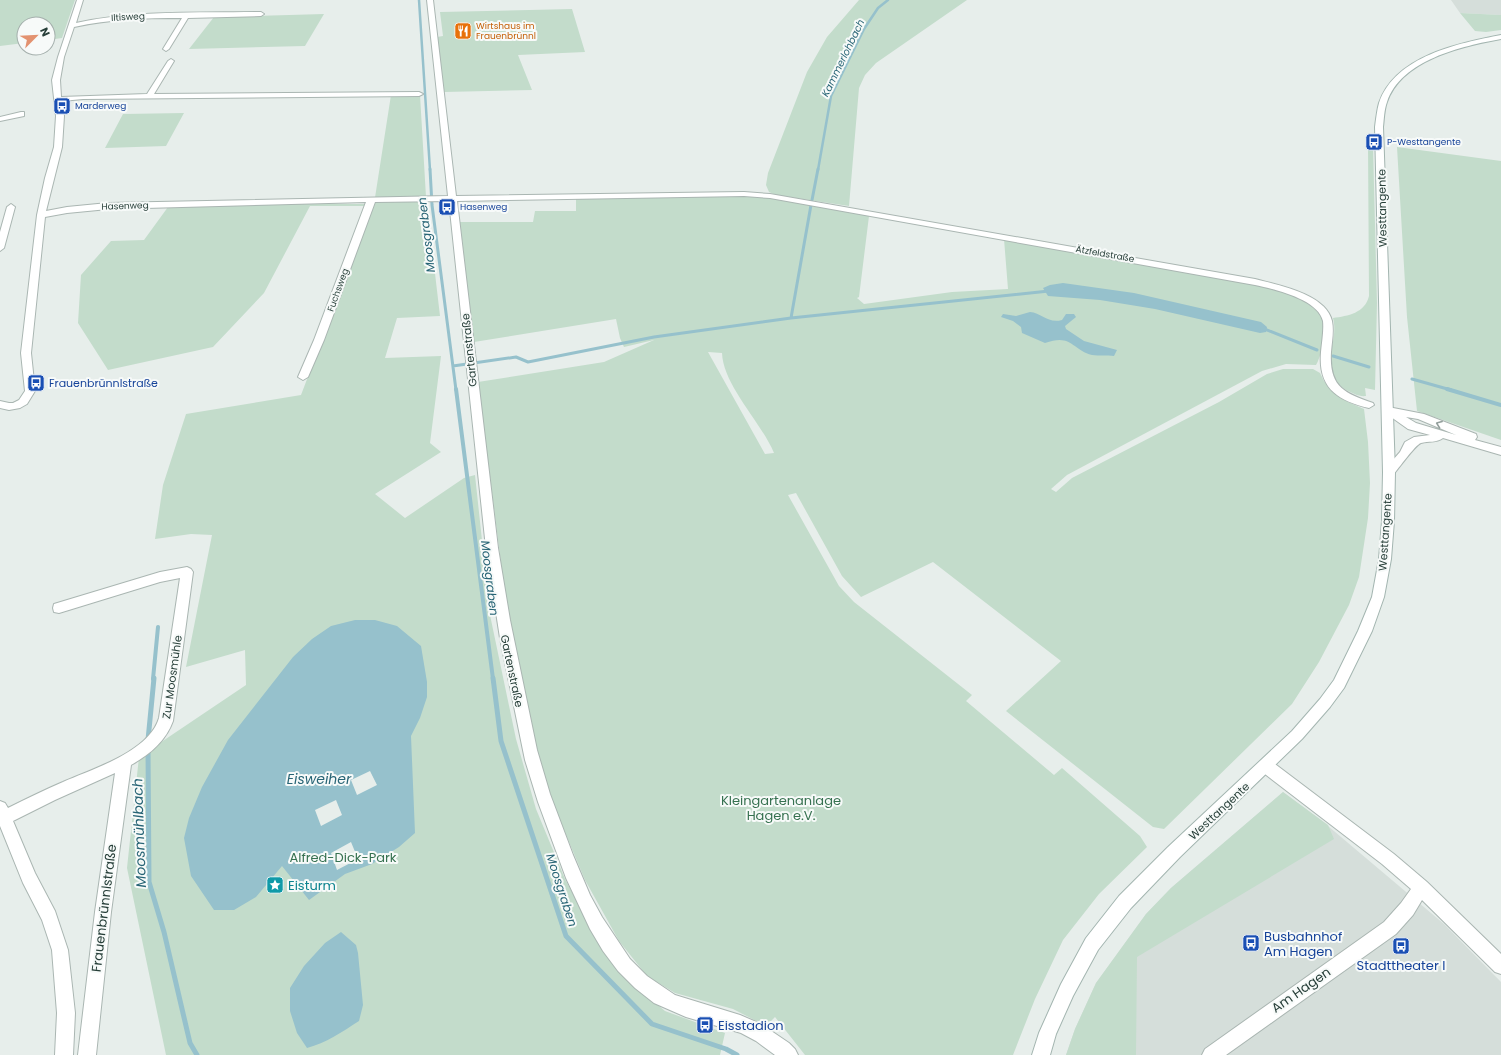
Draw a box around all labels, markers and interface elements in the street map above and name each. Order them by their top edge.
street label: Iltisweg [111,10,145,24]
north arrow [16,16,56,56]
water label: Kammerlohbach [818,17,868,99]
place label: Wirtshaus im Frauenbrünnl [476,20,536,42]
restaurant icon: Wirtshaus im Frauenbrünnl [453,21,473,41]
text: N [36,25,54,39]
bus stop icon: Marderweg [52,96,72,116]
place label: Marderweg [75,100,126,112]
bus stop icon: P-Westtangente [1364,132,1384,152]
place label: P-Westtangente [1387,136,1461,148]
street label: Westtangente [1373,169,1391,247]
water label: Moosgraben [413,196,439,274]
bus stop icon: Hasenweg [437,197,457,217]
street label: Hasenweg [101,199,149,213]
place label: Hasenweg [460,201,507,213]
street label: Ätzfeldstraße [1075,243,1136,265]
street label: Fuchsweg [325,267,351,313]
street label: Gartenstraße [457,312,481,387]
bus stop icon: Frauenbrünnlstraße [26,373,46,393]
place label: Frauenbrünnlstraße [49,375,158,391]
one-way arrow [1435,420,1442,428]
street label: Westtangente [1374,492,1396,571]
water label: Moosgraben [477,539,503,617]
street label: Gartenstraße [497,633,528,709]
street label: Zur Moosmühle [158,634,186,720]
water label: Eisweiher [287,769,352,789]
water label: Moosmühlbach [127,778,151,888]
street label: Westtangente [1185,778,1253,843]
park label: Kleingartenanlage Hagen e.V. [721,791,841,825]
street label: Frauenbrünnlstraße [87,843,121,973]
park label: Alfred-Dick-Park [289,848,397,867]
water label: Moosgraben [542,851,582,929]
place icon: Eisturm [265,875,285,895]
place label: Eisturm [288,876,336,895]
place label: Busbahnhof Am Hagen [1264,927,1342,961]
bus stop icon: Busbahnhof Am Hagen [1241,933,1261,953]
bus stop icon: Stadttheater I [1391,936,1411,956]
place label: Stadttheater I [1357,956,1445,975]
street label: Am Hagen [1267,963,1335,1017]
bus stop icon: Eisstadion [695,1015,715,1035]
place label: Eisstadion [718,1016,784,1035]

